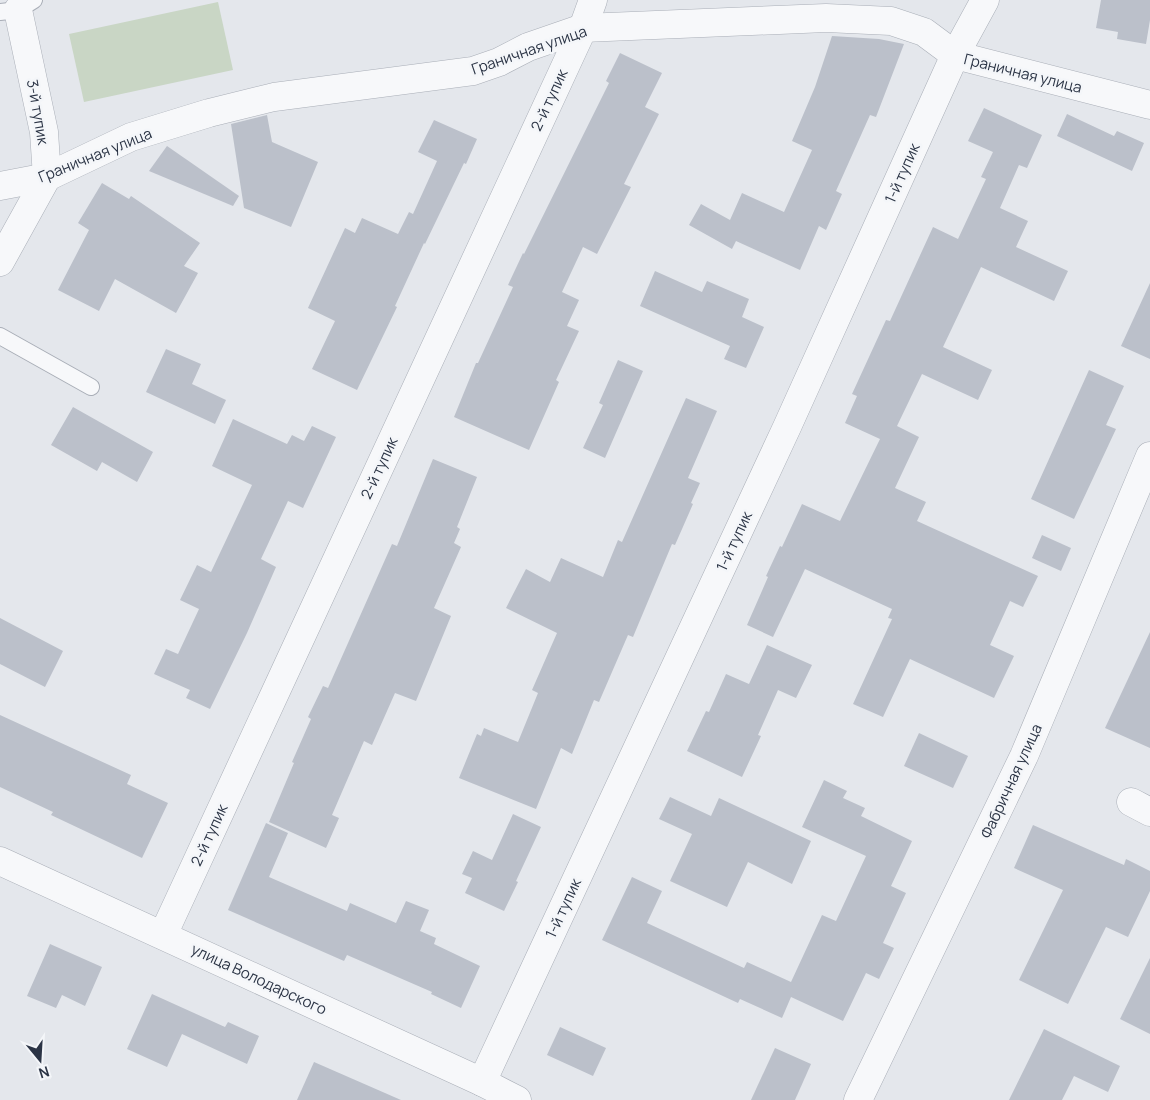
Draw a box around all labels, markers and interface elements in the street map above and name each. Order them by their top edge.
street label: Граничная улица [468,20,590,80]
street label: Граничная улица [962,48,1084,98]
street label: 2-й тупик [525,65,573,134]
street label: 3-й тупик [22,78,54,147]
street label: Граничная улица [35,123,155,187]
street label: 1-й тупик [879,139,925,206]
street label: 2-й тупик [355,433,403,502]
street label: 1-й тупик [711,507,757,574]
street label: Фабричная улица [975,720,1047,842]
street label: 2-й тупик [185,800,233,869]
street label: 1-й тупик [540,874,586,941]
street label: улица Володарского [188,938,330,1020]
north arrow [15,1035,65,1085]
text: N [36,1062,52,1083]

